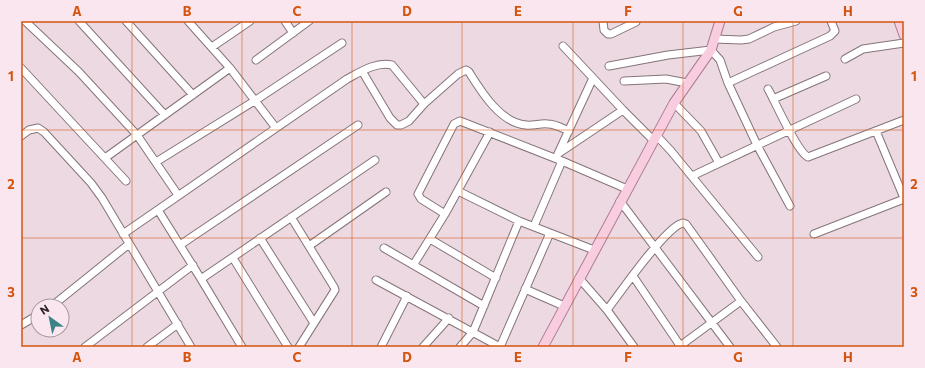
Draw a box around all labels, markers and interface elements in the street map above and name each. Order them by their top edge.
text: A [72,3,82,19]
text: B [183,3,192,19]
text: C [293,3,302,19]
text: D [402,3,412,19]
text: E [514,3,522,19]
text: F [624,3,632,19]
text: G [733,3,743,19]
text: H [843,3,853,19]
text: 1 [8,68,14,84]
text: 1 [911,68,917,84]
text: 2 [7,176,15,192]
text: 2 [910,176,918,192]
text: 3 [7,284,15,300]
text: 3 [910,284,918,300]
north arrow [30,298,70,338]
text: N [37,301,51,317]
text: A [72,349,82,365]
text: B [183,349,192,365]
text: C [293,349,302,365]
text: D [402,349,412,365]
text: E [514,349,522,365]
text: F [624,349,632,365]
text: G [733,349,743,365]
text: H [843,349,853,365]

